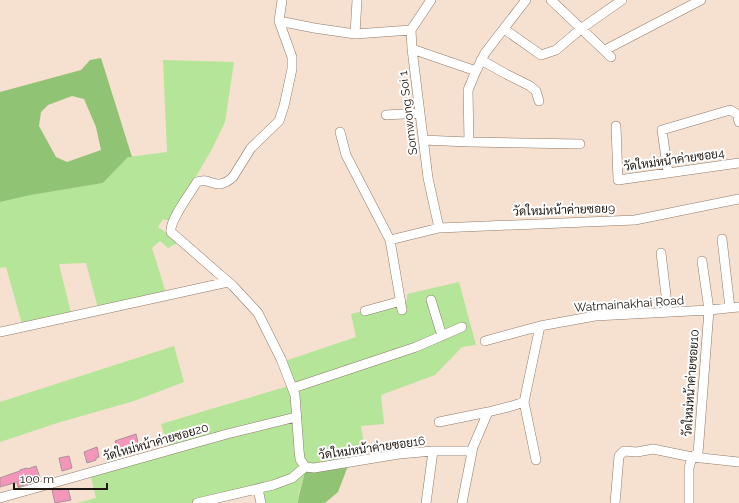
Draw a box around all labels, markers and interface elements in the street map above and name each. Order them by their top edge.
street label: Somwong Soi 1 [396,70,420,156]
street label: วัดใหม่หน้าค่ายซอย4 [623,145,726,174]
street label: วัดใหม่หน้าค่ายซอย9 [513,200,615,219]
street label: Watmainakhai Road [573,293,685,315]
street label: วัดใหม่หน้าค่ายซอย10 [679,329,702,437]
street label: วัดใหม่หน้าค่ายซอย20 [102,419,210,464]
street label: วัดใหม่หน้าค่ายซอย16 [318,433,426,462]
scale bar [14,465,107,491]
text: 100 m [20,472,54,486]

